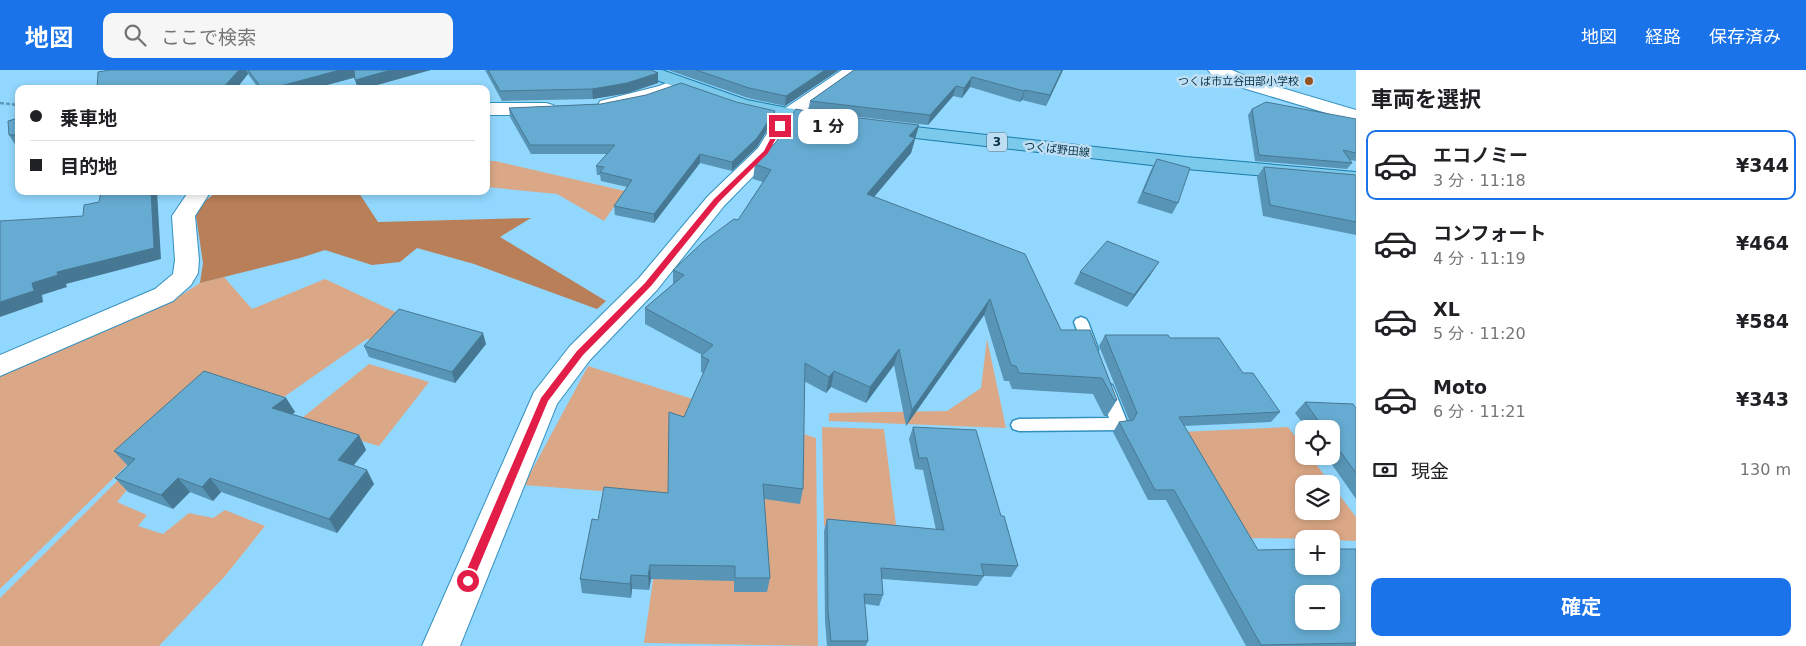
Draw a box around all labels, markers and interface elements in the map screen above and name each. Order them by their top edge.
search box [103,13,453,58]
icon: search [121,21,149,49]
text: 地図 [25,24,73,52]
text: ここで検索 [161,26,256,48]
text: 地図 [1581,26,1617,47]
text: 経路 [1645,26,1681,47]
text: 保存済み [1709,26,1781,47]
place label: つくば市立谷田部小学校 [1178,75,1299,88]
marker: つくば市立谷田部小学校 [1303,75,1315,87]
text: 車両を選択 [1371,87,1481,112]
text: 乗車地 [60,107,117,129]
callout: 1 分 [798,108,858,144]
route end [769,115,791,137]
text: 1 分 [812,117,844,136]
road number: 3 [987,132,1007,152]
street label: つくば野田線 [1023,140,1090,159]
icon: car [1373,143,1418,188]
text: エコノミー [1433,144,1528,166]
text: ¥344 [1736,154,1789,176]
text: 目的地 [60,155,117,177]
text: 3 分 · 11:18 [1433,171,1526,190]
icon: car [1373,221,1418,266]
text: コンフォート [1433,222,1546,244]
text: ¥464 [1736,232,1789,254]
text: 4 分 · 11:19 [1433,249,1526,268]
text: XL [1433,298,1460,320]
icon: car [1373,299,1418,344]
text: ¥584 [1736,310,1789,332]
text: 5 分 · 11:20 [1433,324,1526,343]
text: Moto [1433,376,1487,398]
icon: car [1373,377,1418,422]
text: ¥343 [1736,388,1789,410]
text: 6 分 · 11:21 [1433,402,1526,421]
map controls [1295,420,1340,630]
button: locate [1295,420,1340,465]
icon: cash [1371,456,1399,484]
text: 現金 [1411,460,1449,482]
text: 130 m [1740,460,1791,479]
button: layers [1295,475,1340,520]
button: + [1295,530,1340,575]
route start [457,570,479,592]
button: 確定 [1371,578,1791,636]
button: − [1295,585,1340,630]

